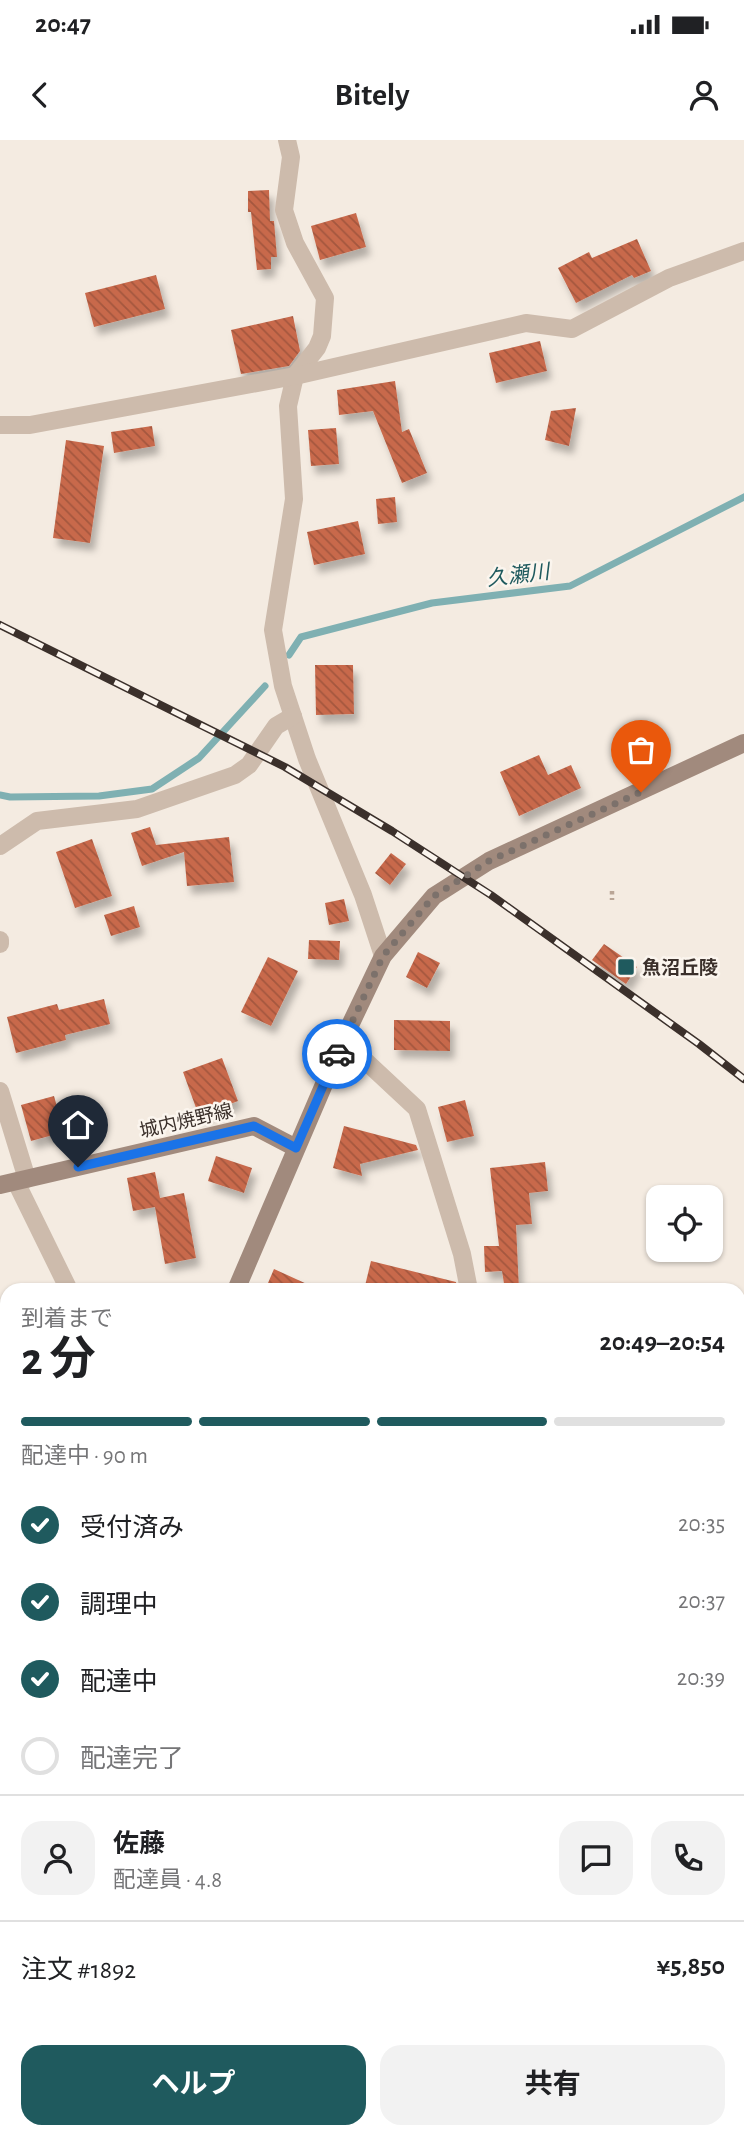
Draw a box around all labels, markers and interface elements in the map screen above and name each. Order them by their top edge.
text: 20:47 [35,11,91,37]
icon: back [21,76,59,114]
icon: person [685,76,723,114]
text: Bitely [334,79,410,111]
water label: 久瀬川 [485,560,553,590]
pin [611,720,671,792]
icon: bag [622,731,660,769]
marker: 魚沼丘陵 [616,957,636,977]
place label: 魚沼丘陵 [642,957,718,978]
courier [302,1019,372,1089]
icon: car [318,1035,356,1073]
pin [48,1095,108,1167]
street label: 城内焼野線 [137,1100,235,1141]
icon: home [59,1106,97,1144]
map controls [646,1185,723,1262]
button: locate [646,1185,723,1262]
text: 到着まで [21,1308,113,1331]
text: 20:49–20:54 [600,1329,725,1355]
text: 2 分 [21,1337,96,1383]
text: 配達中 · 90 m [21,1445,148,1468]
icon: check [21,1506,59,1544]
text: 20:35 [678,1513,725,1536]
text: 受付済み [80,1515,184,1541]
icon: check [21,1583,59,1621]
text: 20:37 [678,1590,725,1613]
text: 調理中 [80,1592,158,1618]
icon: check [21,1660,59,1698]
text: 20:39 [677,1667,725,1690]
text: 配達中 [80,1669,158,1695]
text: 配達完了 [80,1746,184,1772]
button: person [21,1821,95,1895]
button: chat [559,1821,633,1895]
button: phone [651,1821,725,1895]
text: 佐藤 [113,1831,165,1857]
text: 配達員 · 4.8 [113,1869,222,1892]
text: ¥5,850 [657,1953,725,1979]
text: 注文 #1892 [21,1957,136,1983]
button: ヘルプ [21,2045,366,2125]
button: 共有 [380,2045,725,2125]

